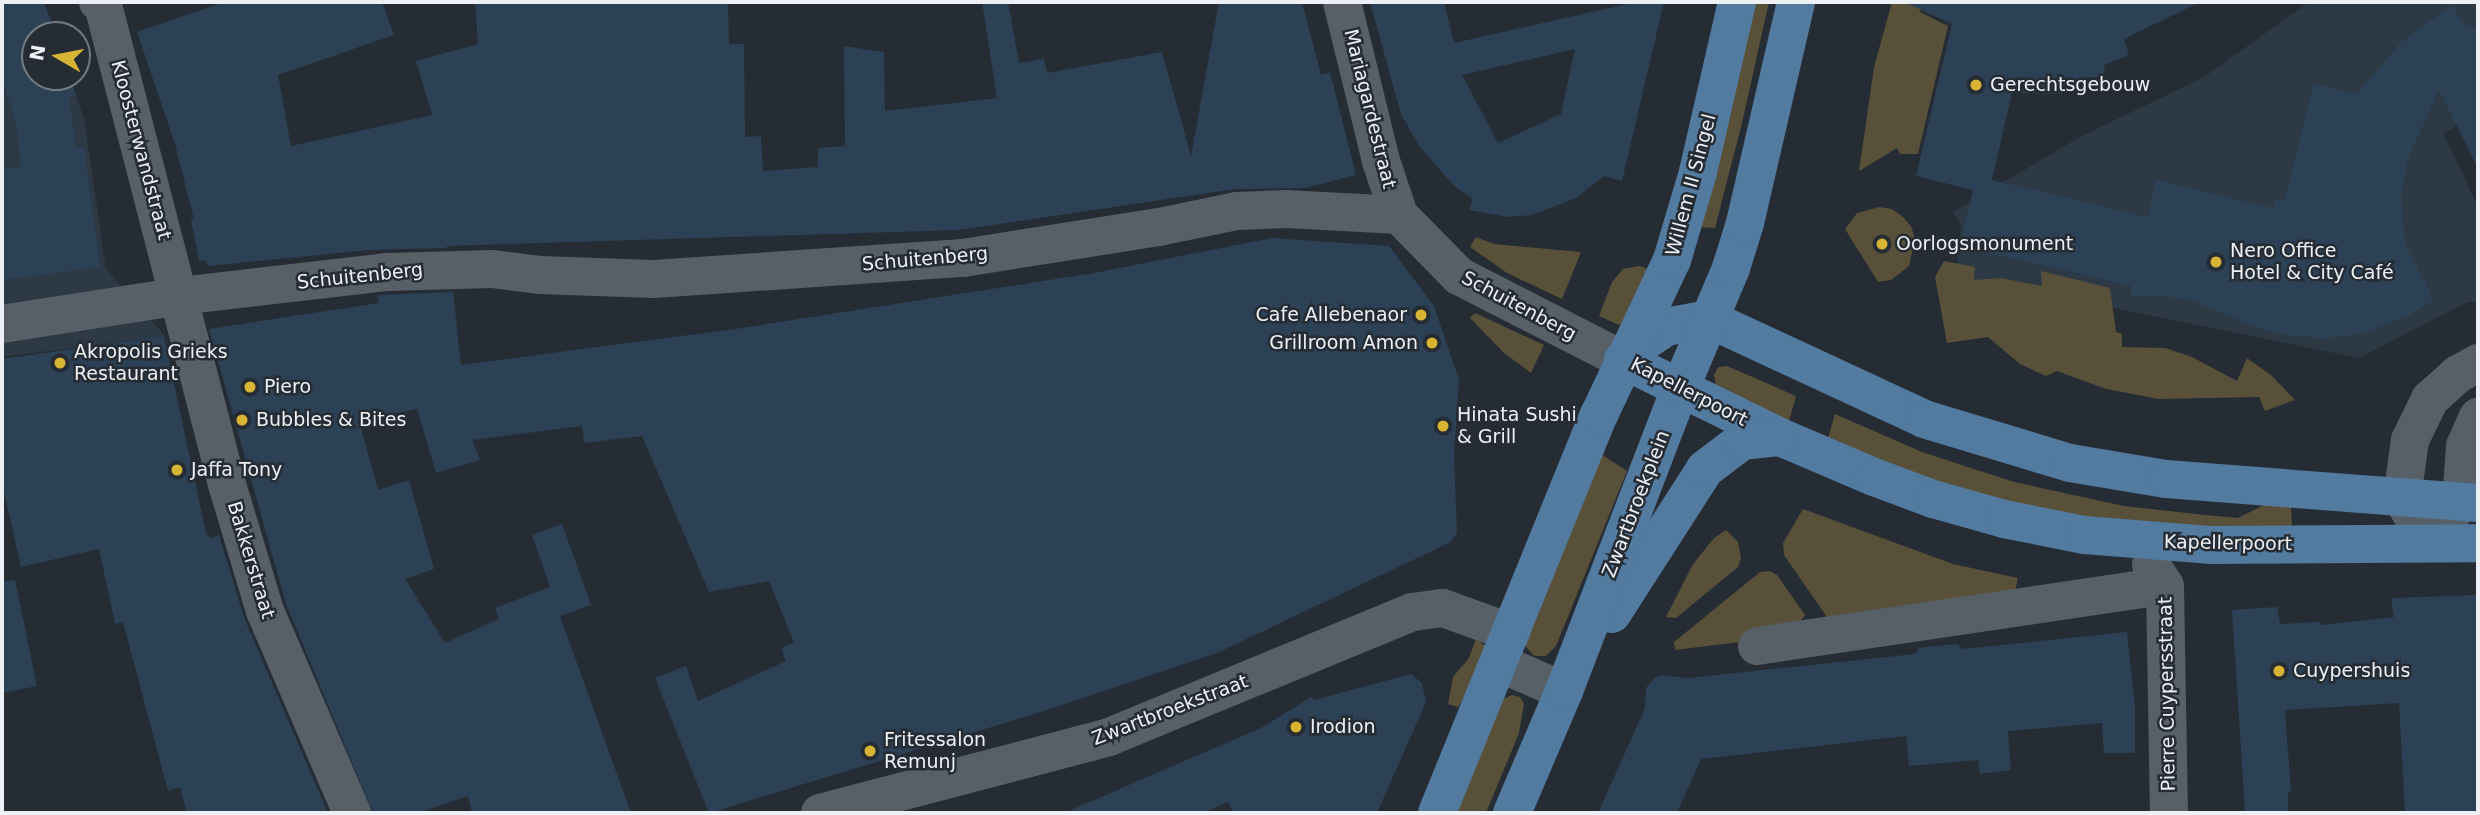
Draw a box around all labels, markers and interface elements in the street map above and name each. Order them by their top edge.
north arrow [21,21,91,91]
street label: Mariagardestraat [1339,27,1401,191]
text: N [25,43,50,62]
street label: Kloosterwandstraat [106,58,176,242]
place label: Gerechtsgebouw [1990,74,2150,96]
marker: Gerechtsgebouw [1968,77,1984,93]
street label: Willem II Singel [1661,111,1721,259]
place label: Oorlogsmonument [1896,233,2073,255]
marker: Oorlogsmonument [1874,236,1890,252]
place label: Nero Office Hotel & City Café [2230,240,2394,284]
street label: Schuitenberg [861,242,989,276]
marker: Nero Office Hotel & City Café [2208,254,2224,270]
street label: Schuitenberg [296,258,424,294]
street label: Schuitenberg [1458,266,1580,346]
place label: Cafe Allebenaor [1256,304,1407,326]
marker: Cafe Allebenaor [1413,307,1429,323]
place label: Grillroom Amon [1269,332,1418,354]
marker: Grillroom Amon [1424,335,1440,351]
place label: Akropolis Grieks Restaurant [74,341,228,385]
street label: Kapellerpoort [1627,353,1751,431]
marker: Akropolis Grieks Restaurant [52,355,68,371]
place label: Piero [264,376,311,398]
marker: Piero [242,379,258,395]
place label: Hinata Sushi & Grill [1457,404,1577,448]
place label: Bubbles & Bites [256,409,406,431]
marker: Bubbles & Bites [234,412,250,428]
marker: Hinata Sushi & Grill [1435,418,1451,434]
street label: Zwartbroekplein [1597,427,1675,581]
place label: Jaffa Tony [191,459,282,481]
marker: Jaffa Tony [169,462,185,478]
street label: Bakkerstraat [222,499,280,621]
street label: Kapellerpoort [2164,530,2292,556]
street label: Pierre Cuypersstraat [2154,597,2180,791]
place label: Cuypershuis [2293,660,2410,682]
marker: Cuypershuis [2271,663,2287,679]
street label: Zwartbroekstraat [1089,670,1251,750]
place label: Irodion [1310,716,1376,738]
marker: Irodion [1288,719,1304,735]
place label: Fritessalon Remunj [884,729,986,773]
marker: Fritessalon Remunj [862,743,878,759]

